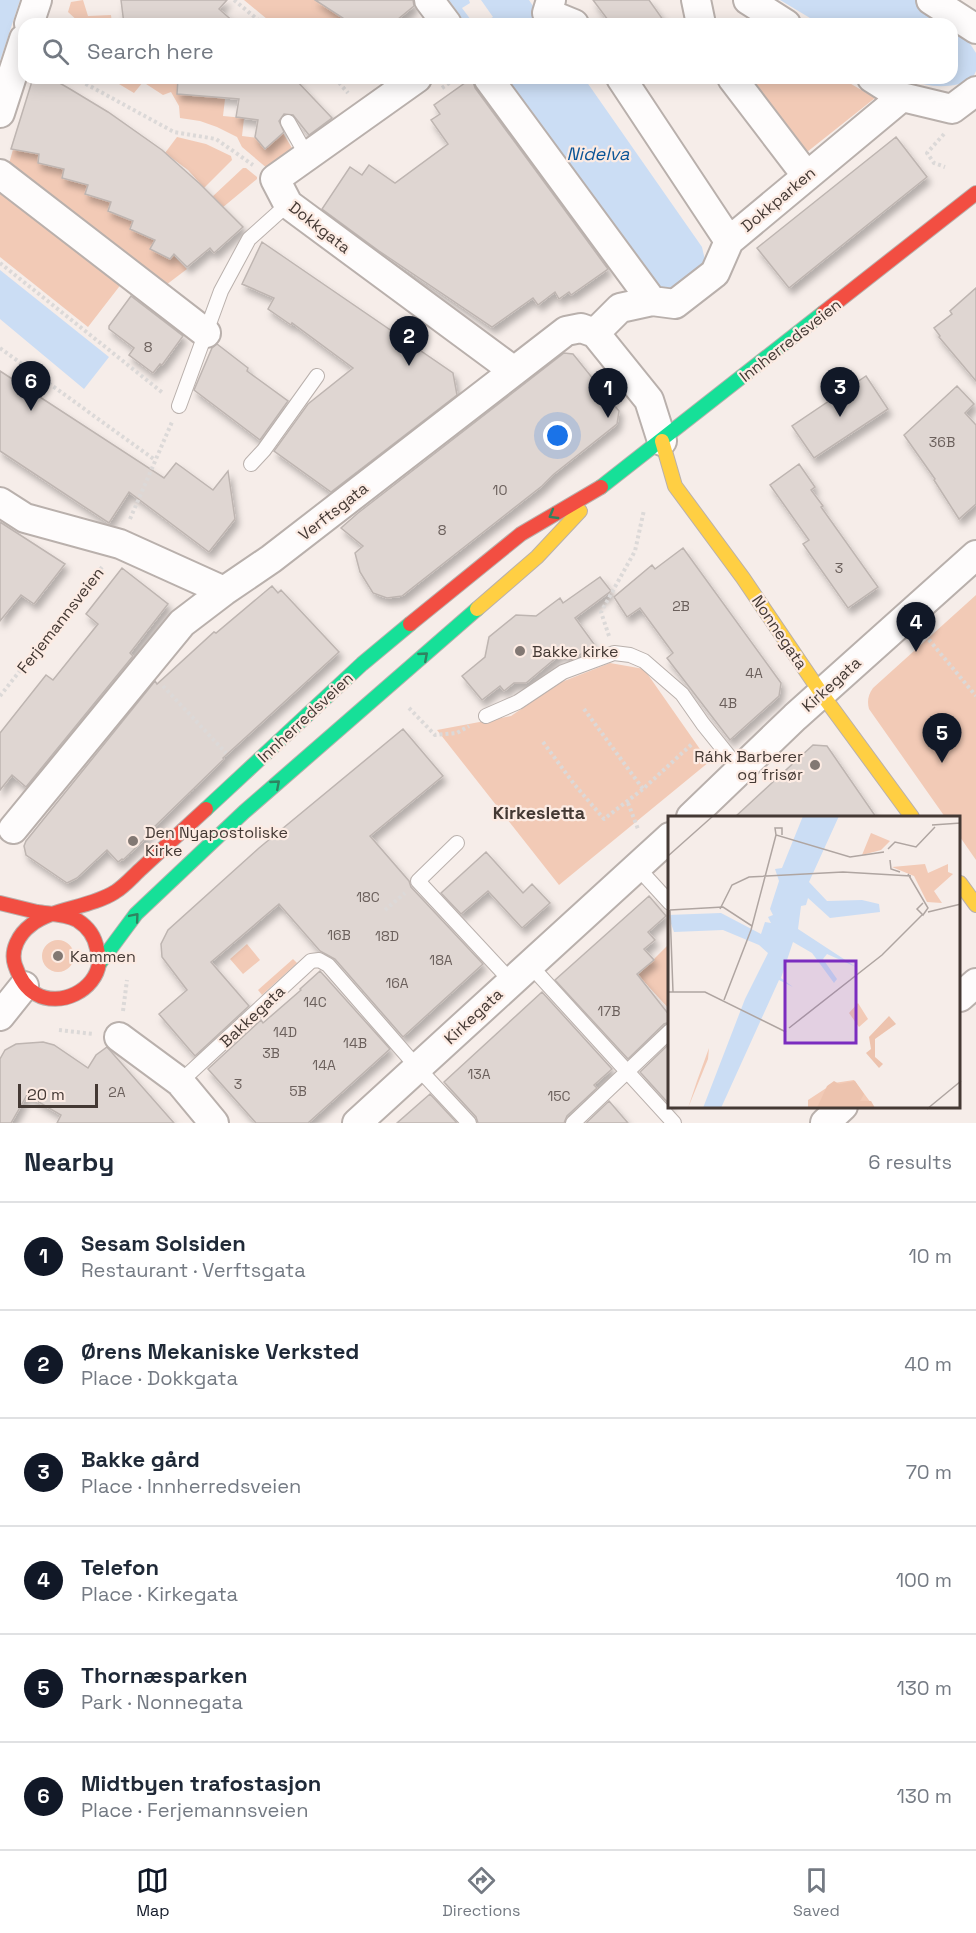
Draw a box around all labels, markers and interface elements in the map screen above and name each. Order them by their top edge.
search box [18,18,958,84]
icon: search [39,35,72,68]
text: Search here [87,37,214,65]
water label: Nidelva [567,142,630,165]
street label: Dokkparken [737,162,820,237]
street label: Dokkgata [285,197,355,258]
street label: Innherredsveien [735,294,845,387]
pin: 2 [390,316,428,366]
house number: 8 [144,338,153,356]
pin: 6 [12,362,51,411]
pin: 1 [588,368,628,418]
pin: 3 [820,368,860,417]
your location [543,421,572,450]
house number: 36B [929,433,955,451]
street label: Verftsgata [294,478,372,545]
house number: 10 [493,481,507,499]
one-way arrow [549,508,559,519]
house number: 8 [438,521,447,539]
house number: 3 [835,559,843,577]
street label: Ferjemannsveien [12,563,108,678]
street label: Nonnegata [747,591,812,673]
house number: 2B [672,597,690,615]
pin: 4 [896,602,936,652]
place label: Bakke kirke [532,641,618,662]
marker: Bakke kirke [513,644,527,658]
one-way arrow [417,652,428,663]
street label: Kirkegata [797,652,865,717]
house number: 4A [745,664,763,682]
street label: Innherredsveien [253,668,358,767]
house number: 4B [719,694,737,712]
pin: 5 [922,714,962,763]
place label: Ráhk Barberer og frisør [694,746,803,785]
marker: Ráhk Barberer og frisør [808,758,822,772]
one-way arrow [270,780,281,791]
district label: Kirkesletta [493,801,586,824]
inset map [668,816,961,1108]
place label: Den Nyapostoliske Kirke [145,822,288,861]
marker: Den Nyapostoliske Kirke [126,834,140,848]
house number: 18C [356,888,380,906]
one-way arrow [127,913,138,924]
house number: 16B [327,926,351,944]
house number: 18D [375,927,399,945]
place label: Kammen [70,946,136,967]
marker: Kammen [51,949,65,963]
house number: 18A [429,951,453,969]
house number: 16A [385,974,409,992]
street label: Bakkegata [215,981,289,1052]
street label: Kirkegata [440,984,507,1049]
house number: 14C [303,993,327,1011]
house number: 17B [597,1002,621,1020]
house number: 14D [273,1023,297,1041]
house number: 14B [343,1034,367,1052]
house number: 3B [262,1044,280,1062]
house number: 14A [312,1056,336,1074]
house number: 13A [467,1065,491,1083]
house number: 3 [234,1075,242,1093]
scale bar [18,1081,98,1108]
house number: 5B [289,1082,307,1100]
house number: 2A [108,1083,126,1101]
text: 20 m [27,1084,65,1105]
house number: 15C [547,1087,571,1105]
text: Nearby [24,1145,114,1179]
text: 6 results [868,1149,952,1175]
text: Sesam Solsiden [81,1229,246,1257]
text: 1 [39,1243,48,1269]
text: 10 m [908,1243,952,1269]
text: Restaurant · Verftsgata [81,1257,306,1283]
text: Ørens Mekaniske Verksted [81,1337,359,1365]
text: 2 [38,1351,49,1377]
text: 40 m [904,1351,952,1377]
text: Place · Dokkgata [81,1365,238,1391]
text: Bakke gård [81,1445,200,1473]
text: 3 [37,1459,50,1485]
text: 70 m [906,1459,952,1485]
text: Place · Innherredsveien [81,1473,301,1499]
text: Telefon [81,1553,159,1581]
text: 4 [37,1567,50,1593]
text: 100 m [896,1567,952,1593]
text: Place · Kirkegata [81,1581,238,1607]
text: Thornæsparken [81,1661,247,1689]
text: 5 [38,1675,50,1701]
text: 130 m [896,1675,952,1701]
text: Park · Nonnegata [81,1689,243,1715]
text: Midtbyen trafostasjon [81,1769,321,1797]
text: 6 [37,1783,50,1809]
text: 130 m [896,1783,952,1809]
text: Place · Ferjemannsveien [81,1797,308,1823]
tab: Map [136,1864,170,1921]
tab: Directions [442,1864,521,1921]
tab: Saved [793,1864,840,1921]

